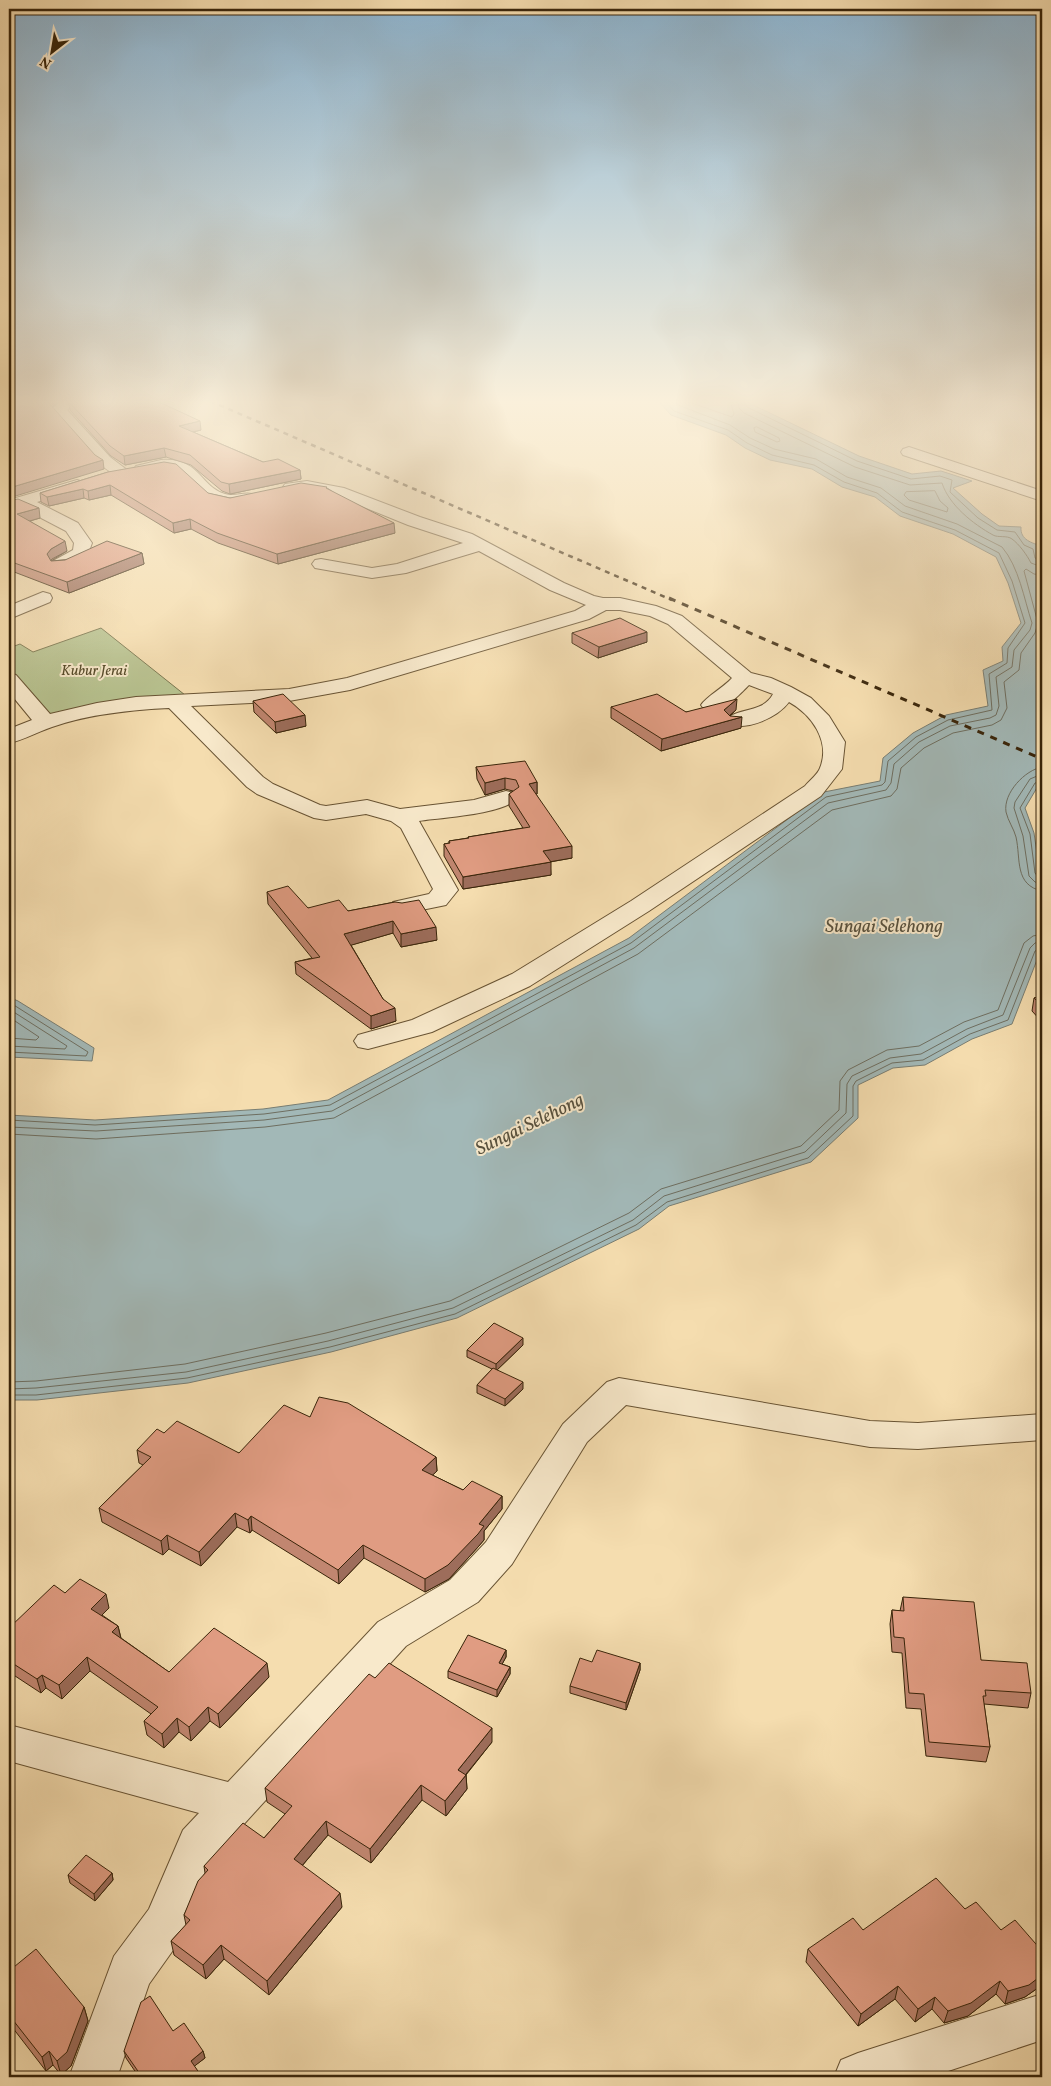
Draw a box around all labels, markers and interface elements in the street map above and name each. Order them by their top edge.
north arrow [28,28,78,78]
text: N [37,51,55,73]
park label: Kubur Jerai [61,661,127,682]
water label: Sungai Selehong [825,914,943,940]
water label: Sungai Selehong [471,1087,588,1162]

